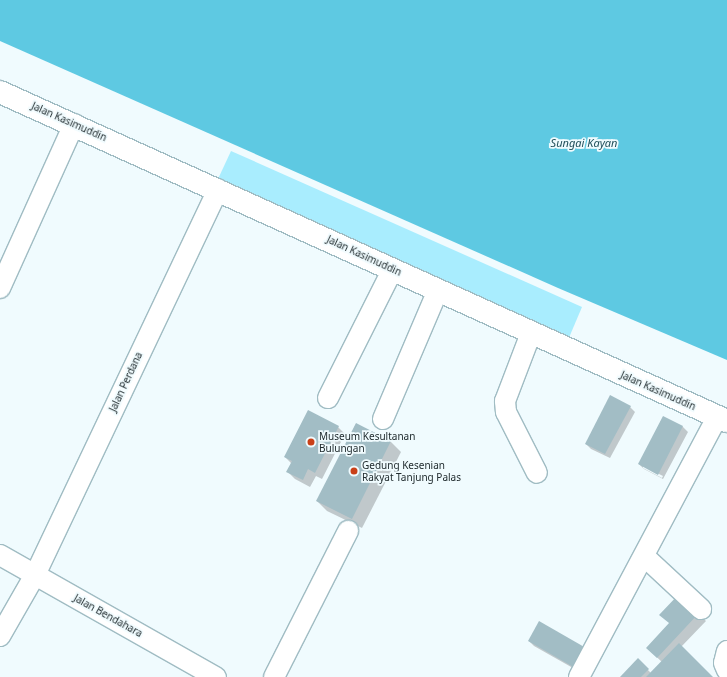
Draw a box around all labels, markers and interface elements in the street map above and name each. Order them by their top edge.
street label: Jalan Kasimuddin [30,100,108,144]
water label: Sungai Kayan [551,136,617,150]
street label: Jalan Kasimuddin [325,233,403,279]
street label: Jalan Perdana [107,350,145,414]
street label: Jalan Kasimuddin [619,369,697,413]
place label: Museum Kesultanan Bulungan [319,430,415,454]
marker: Museum Kesultanan Bulungan [306,437,316,447]
place label: Gedung Kesenian Rakyat Tanjung Palas [362,459,461,482]
marker: Gedung Kesenian Rakyat Tanjung Palas [349,466,359,476]
street label: Jalan Bendahara [72,592,144,640]

